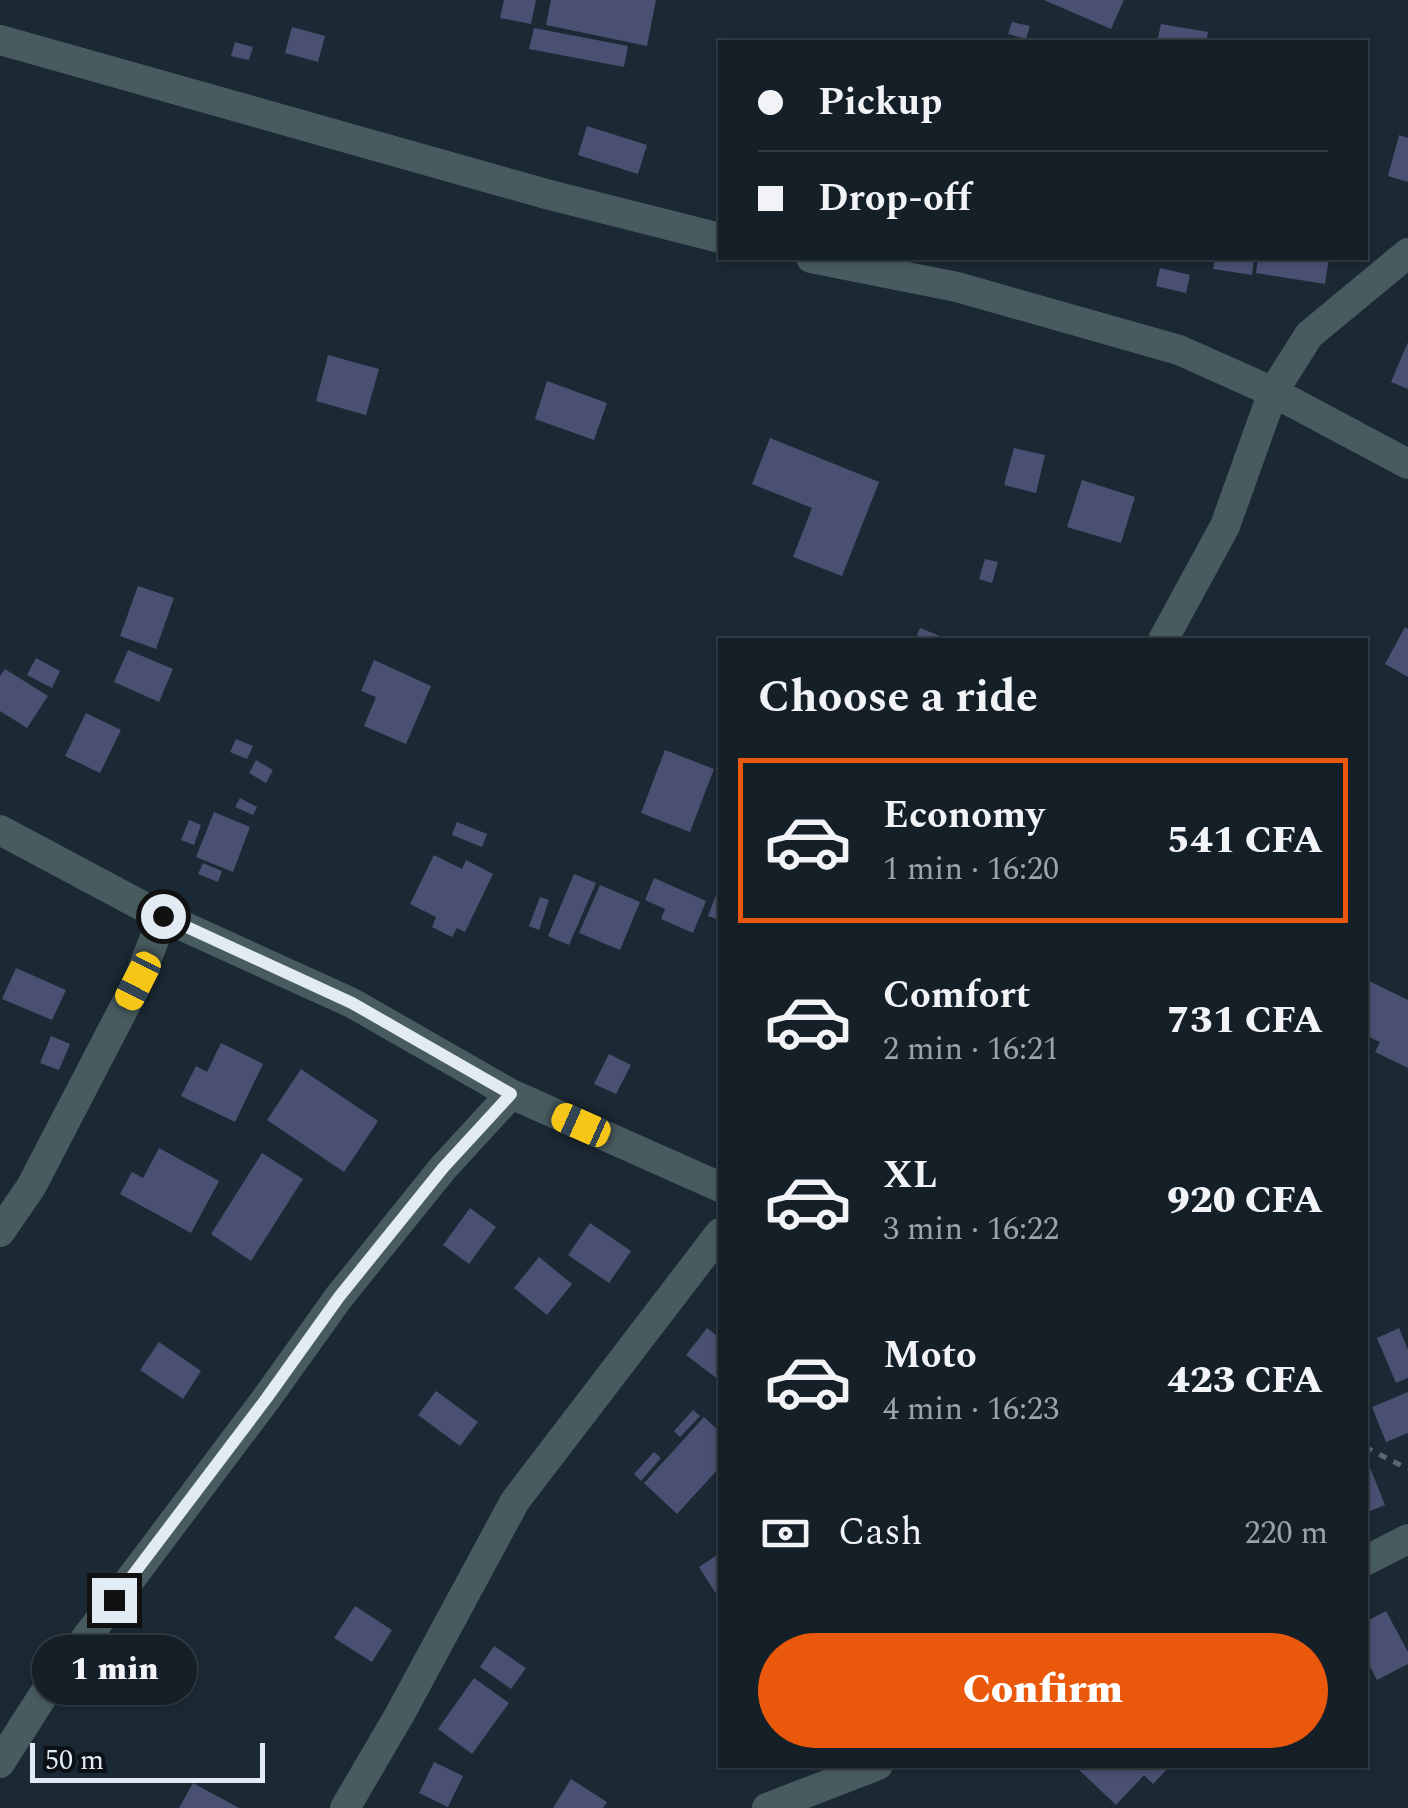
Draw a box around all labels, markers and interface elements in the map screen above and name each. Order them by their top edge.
text: Pickup [818,74,942,132]
text: Drop-off [818,170,972,228]
text: Choose a ride [758,663,1038,732]
text: Economy [883,787,1044,845]
icon: car [763,796,853,886]
text: 541 CFA [1167,812,1323,870]
text: 1 min · 16:20 [883,845,1059,894]
route start [141,894,186,939]
car [111,947,165,1015]
text: Comfort [883,967,1030,1025]
icon: car [763,976,853,1066]
text: 731 CFA [1167,992,1323,1050]
text: 2 min · 16:21 [883,1025,1059,1074]
car [547,1099,615,1151]
text: XL [883,1147,937,1205]
icon: car [763,1156,853,1246]
text: 920 CFA [1167,1172,1323,1230]
text: 3 min · 16:22 [883,1205,1059,1254]
text: Moto [883,1327,977,1385]
icon: car [763,1336,853,1426]
text: 423 CFA [1167,1352,1323,1410]
text: 4 min · 16:23 [883,1385,1059,1434]
text: Cash [838,1504,923,1562]
icon: cash [758,1506,813,1561]
text: 220 m [1244,1509,1328,1558]
route end [92,1578,137,1623]
button: Confirm [758,1633,1328,1748]
callout: 1 min [32,1635,196,1705]
text: 1 min [70,1645,159,1694]
scale bar [30,1738,265,1782]
text: 50 m [45,1739,104,1782]

